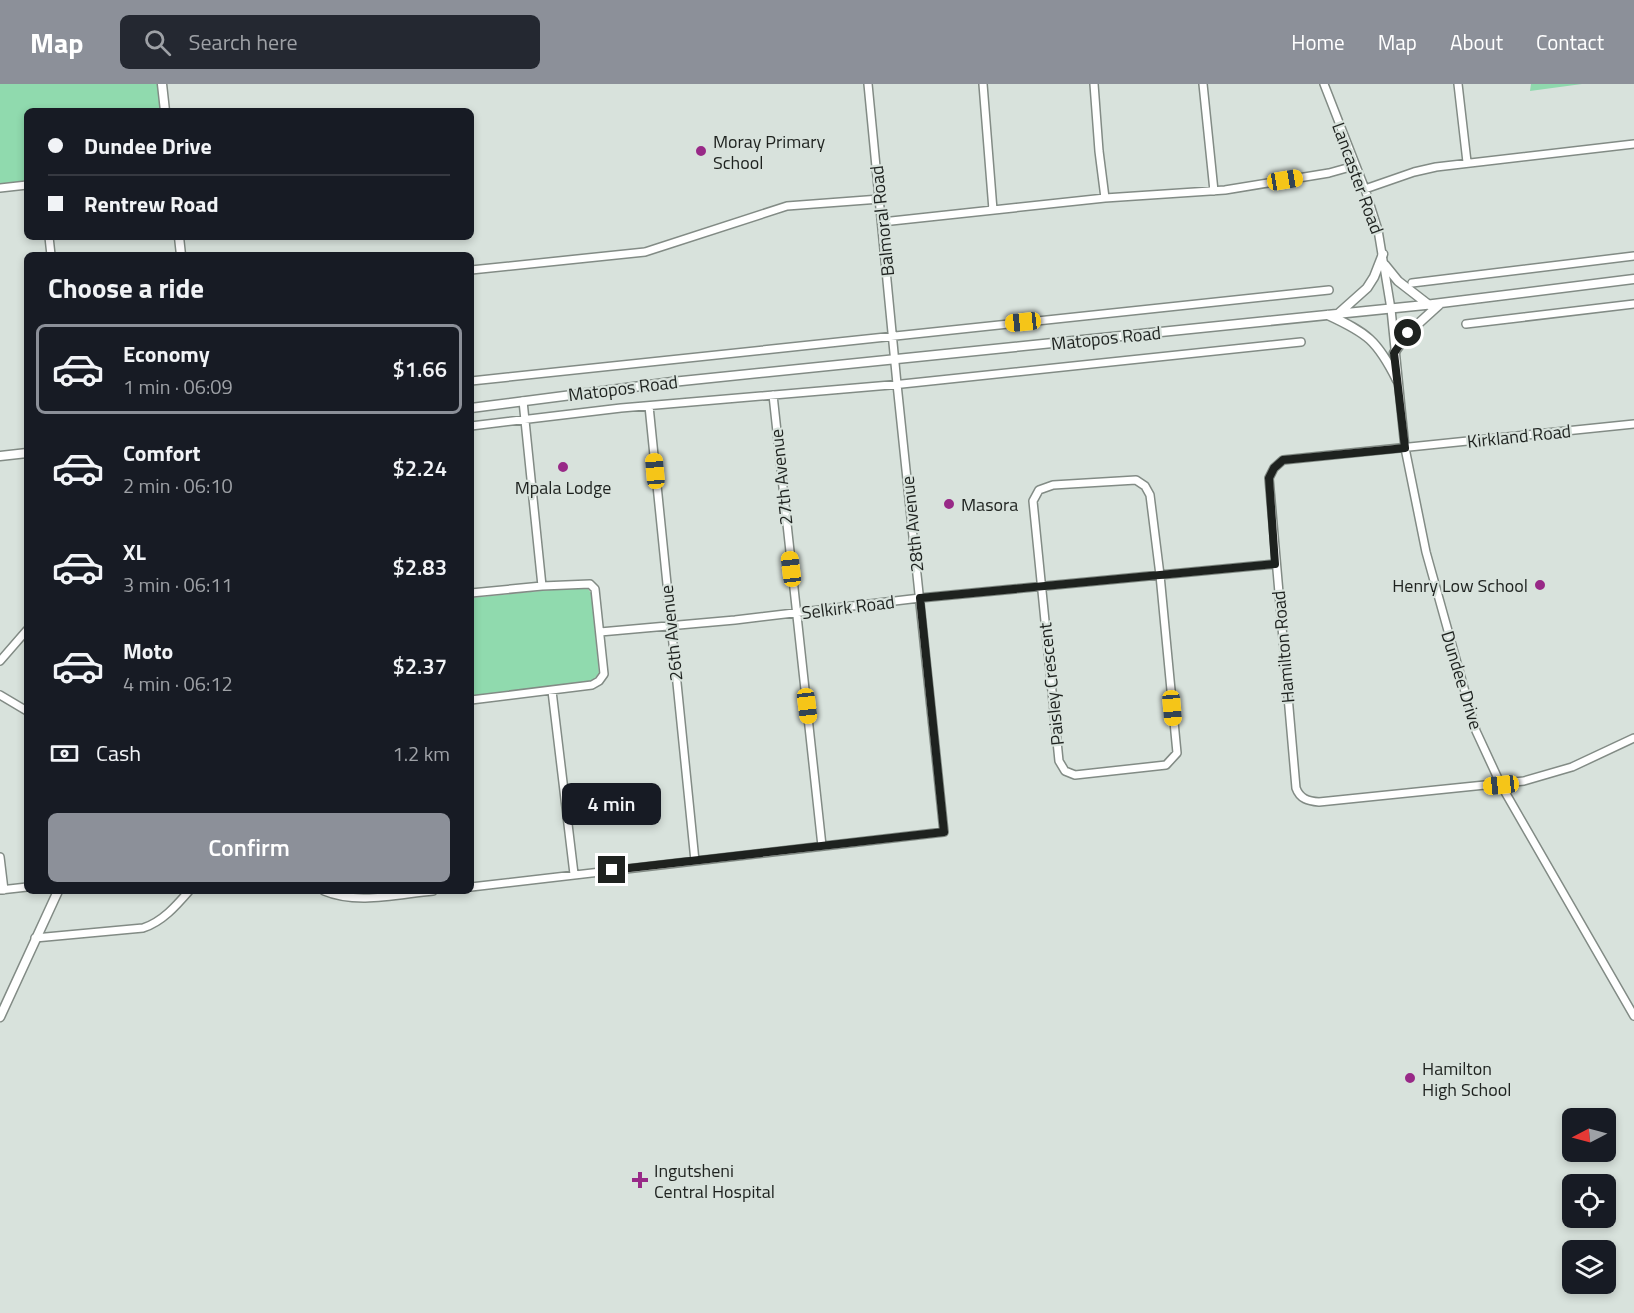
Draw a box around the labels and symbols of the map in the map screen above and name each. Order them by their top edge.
street label: Lancaster Road [1325,118,1391,238]
place label: Moray Primary School [713,128,825,176]
marker: Moray Primary School [694,144,708,158]
street label: Balmoral Road [863,164,901,278]
car [1266,168,1304,192]
car [1004,311,1042,333]
street label: Matopos Road [1050,319,1162,357]
route start [1394,319,1421,346]
street label: Matopos Road [567,368,679,408]
street label: Kirkland Road [1466,417,1572,455]
street label: 27th Avenue [763,428,799,526]
car [644,452,666,490]
marker: Mpala Lodge [556,460,570,474]
place label: Mpala Lodge [515,474,611,501]
street label: 28th Avenue [894,475,930,573]
place label: Masora [961,491,1018,518]
marker: Masora [942,497,956,511]
car [780,550,802,588]
place label: Henry Low School [1392,572,1528,599]
marker: Henry Low School [1533,578,1547,592]
street label: 26th Avenue [653,584,689,682]
street label: Selkirk Road [800,588,896,626]
street label: Hamilton Road [1265,590,1301,704]
street label: Paisley Crescent [1031,620,1071,747]
street label: Dundee Drive [1434,627,1490,733]
car [796,687,818,725]
car [1161,689,1183,727]
car [1482,774,1520,796]
callout: 4 min [562,783,662,825]
route end [598,856,625,883]
place label: Hamilton High School [1422,1055,1511,1103]
marker: Hamilton High School [1403,1071,1417,1085]
north arrow [1562,1108,1616,1162]
place label: Ingutsheni Central Hospital [654,1157,775,1205]
marker: Ingutsheni Central Hospital [631,1171,649,1189]

